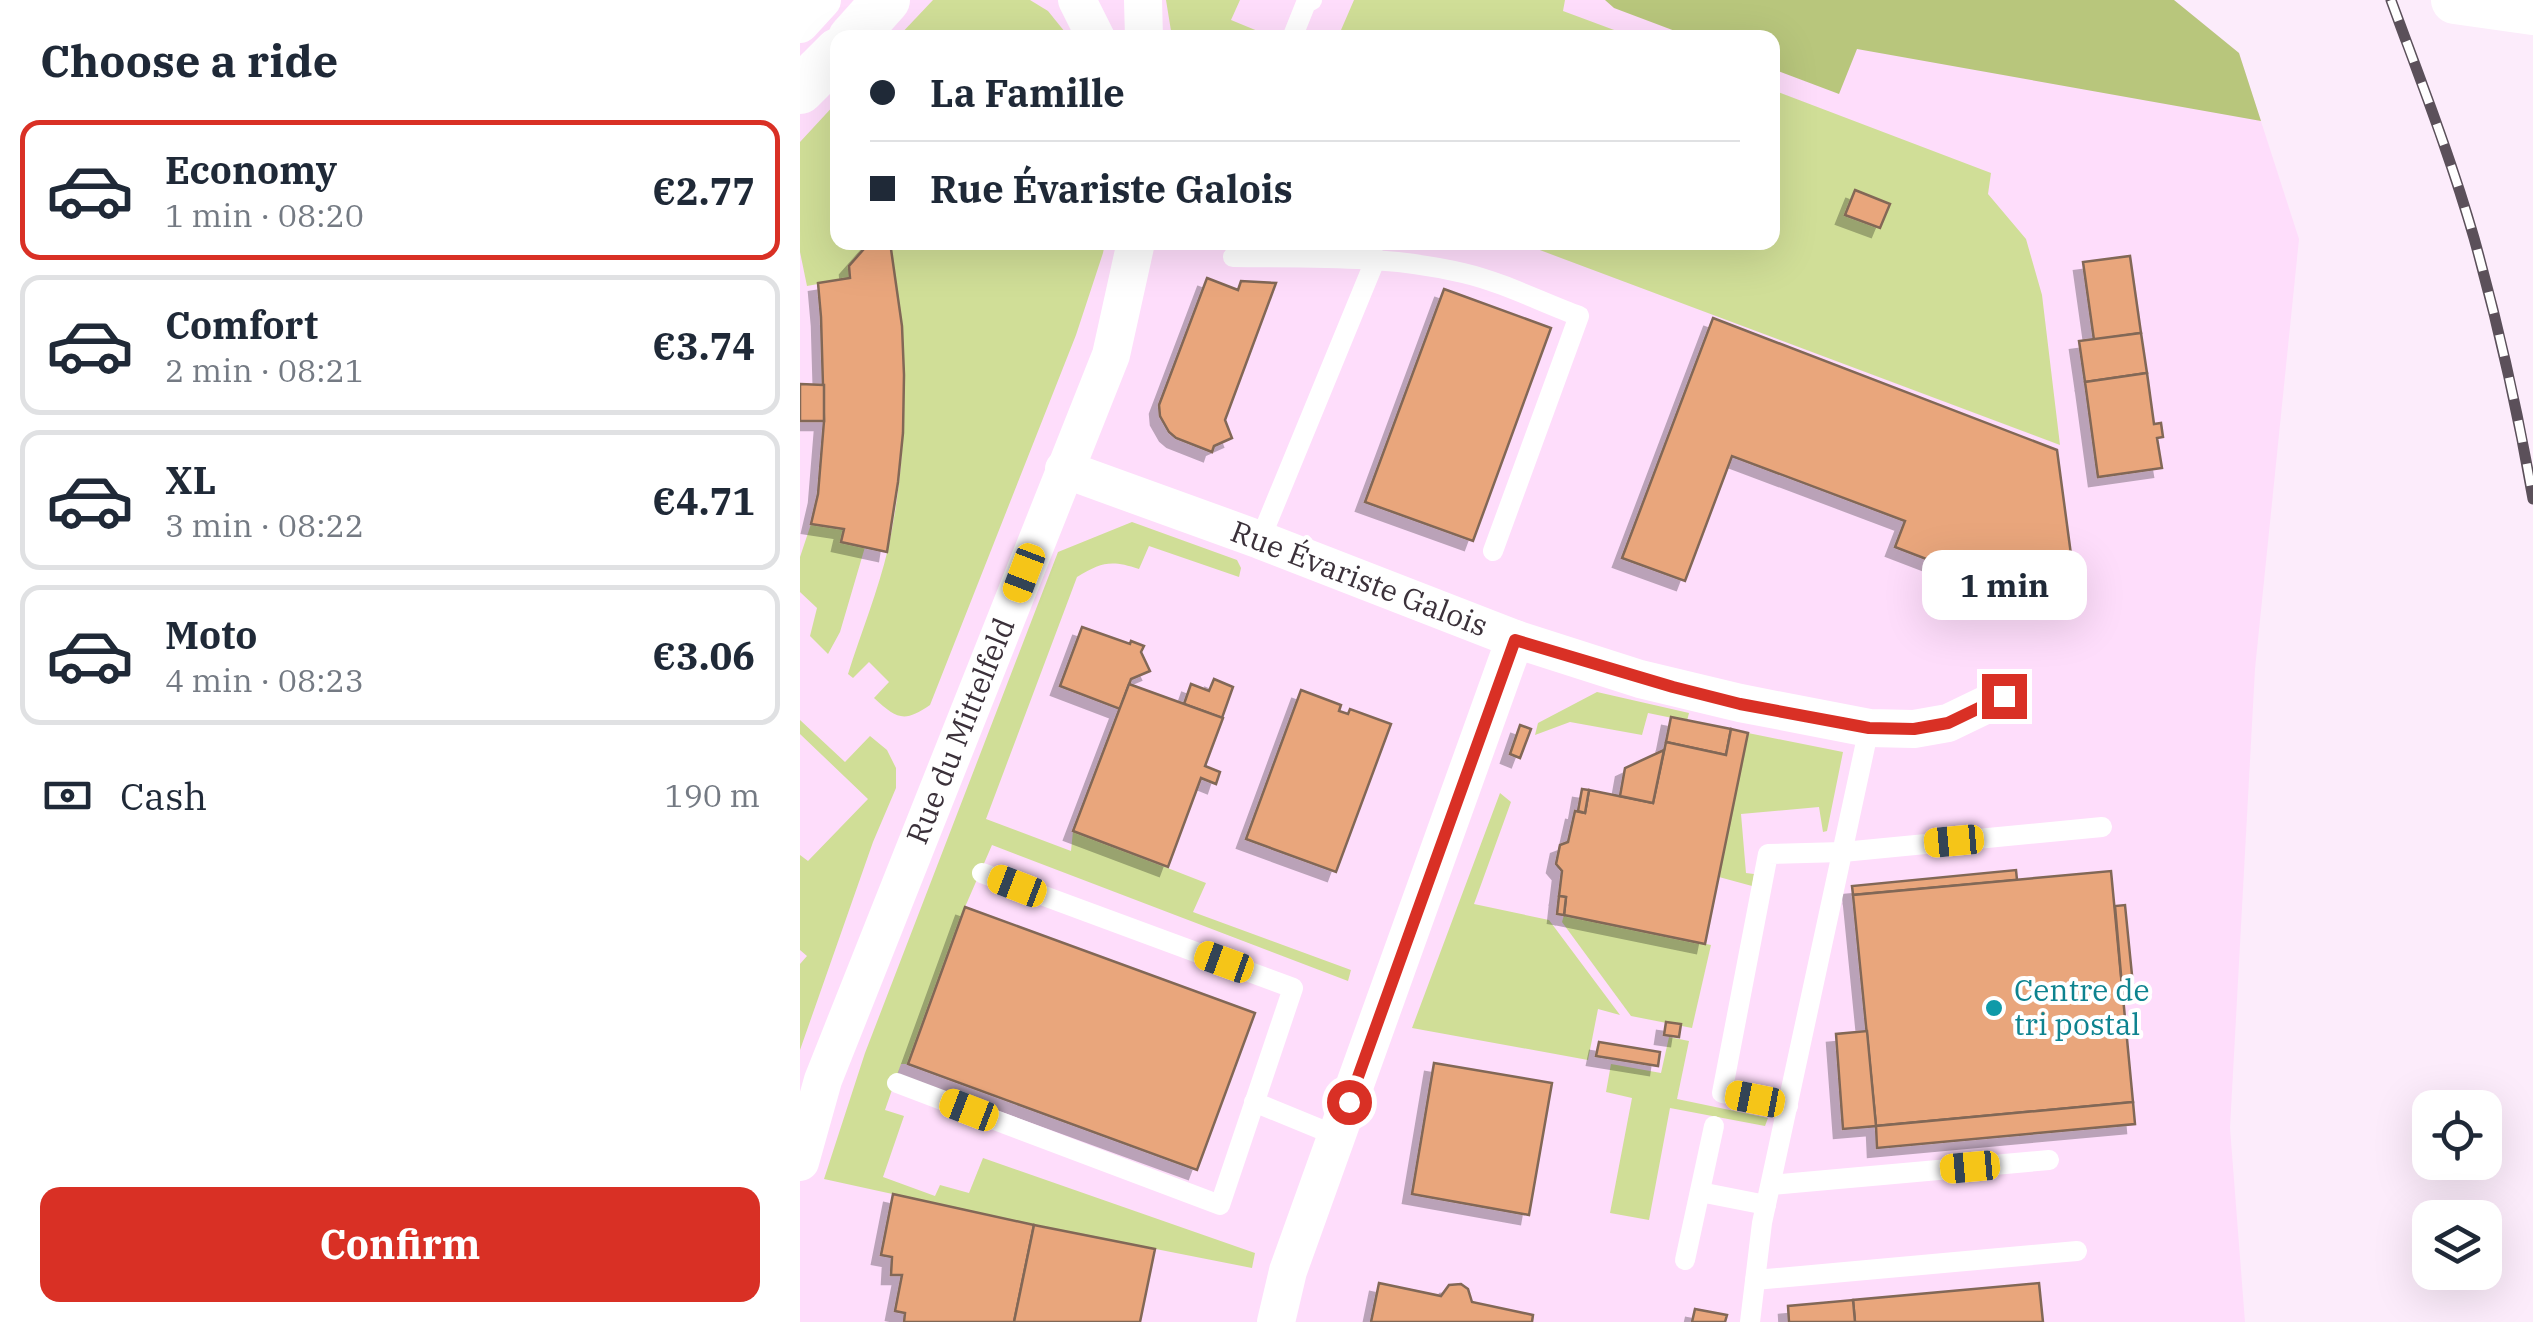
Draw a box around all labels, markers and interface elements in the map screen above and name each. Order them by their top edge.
text: Choose a ride [40,31,338,89]
text: La Famille [930,68,1125,117]
icon: car [45,145,135,235]
text: Economy [165,145,337,194]
text: Rue Évariste Galois [930,164,1293,213]
text: €2.77 [652,166,755,215]
text: 1 min · 08:20 [165,194,364,236]
icon: car [45,300,135,390]
text: Comfort [165,300,318,349]
text: €3.74 [652,321,755,370]
text: 2 min · 08:21 [165,349,364,391]
icon: car [45,455,135,545]
text: XL [165,455,216,504]
text: €4.71 [652,476,755,525]
text: 3 min · 08:22 [165,504,364,546]
street label: Rue Évariste Galois [1226,511,1493,645]
car [999,540,1049,606]
callout: 1 min [1922,551,2086,621]
text: 1 min [1960,564,2049,606]
icon: car [45,610,135,700]
text: Moto [165,610,257,659]
street label: Rue du Mittelfeld [897,612,1023,849]
text: €3.06 [652,631,755,680]
text: 4 min · 08:23 [165,659,364,701]
route end [1982,674,2027,719]
icon: cash [40,768,95,823]
text: Cash [120,771,207,820]
text: 190 m [664,774,760,816]
car [1923,823,1985,859]
car [984,861,1050,911]
car [1191,938,1257,986]
place label: Centre de tri postal [2014,970,2150,1043]
marker: Centre de tri postal [1983,997,2005,1019]
car [1723,1079,1787,1119]
route start [1327,1080,1372,1125]
car [936,1085,1002,1135]
map controls [2412,1090,2502,1290]
button: locate [2412,1090,2502,1180]
car [1939,1149,2001,1185]
button: Confirm [40,1187,760,1302]
button: layers [2412,1200,2502,1290]

